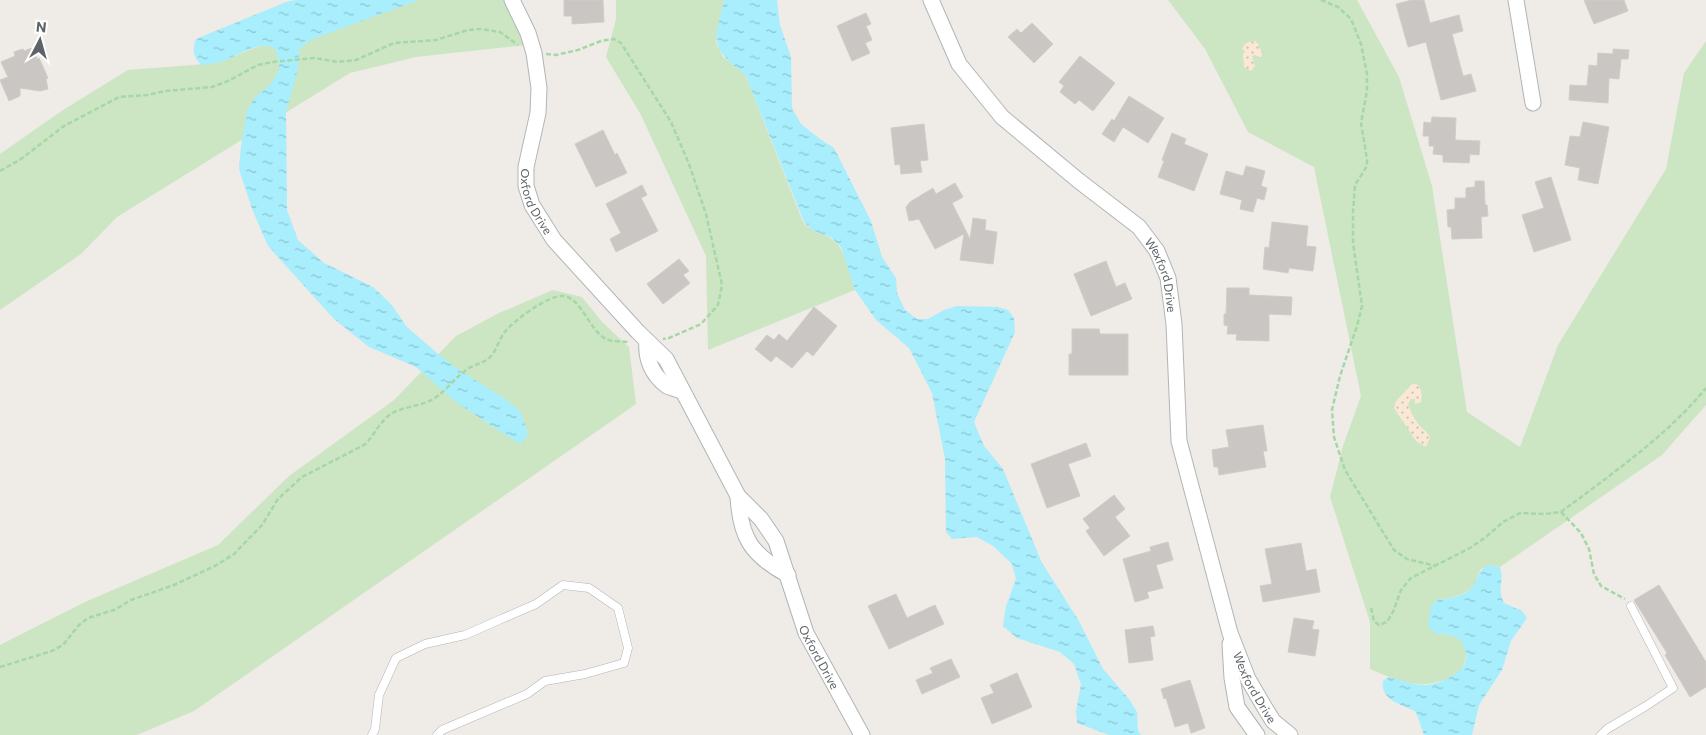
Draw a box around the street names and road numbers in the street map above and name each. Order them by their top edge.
street label: Oxford Drive [519,168,556,237]
street label: Wexford Drive [1142,235,1179,313]
street label: Oxford Drive [797,623,842,691]
street label: Wexford Drive [1231,650,1279,725]

